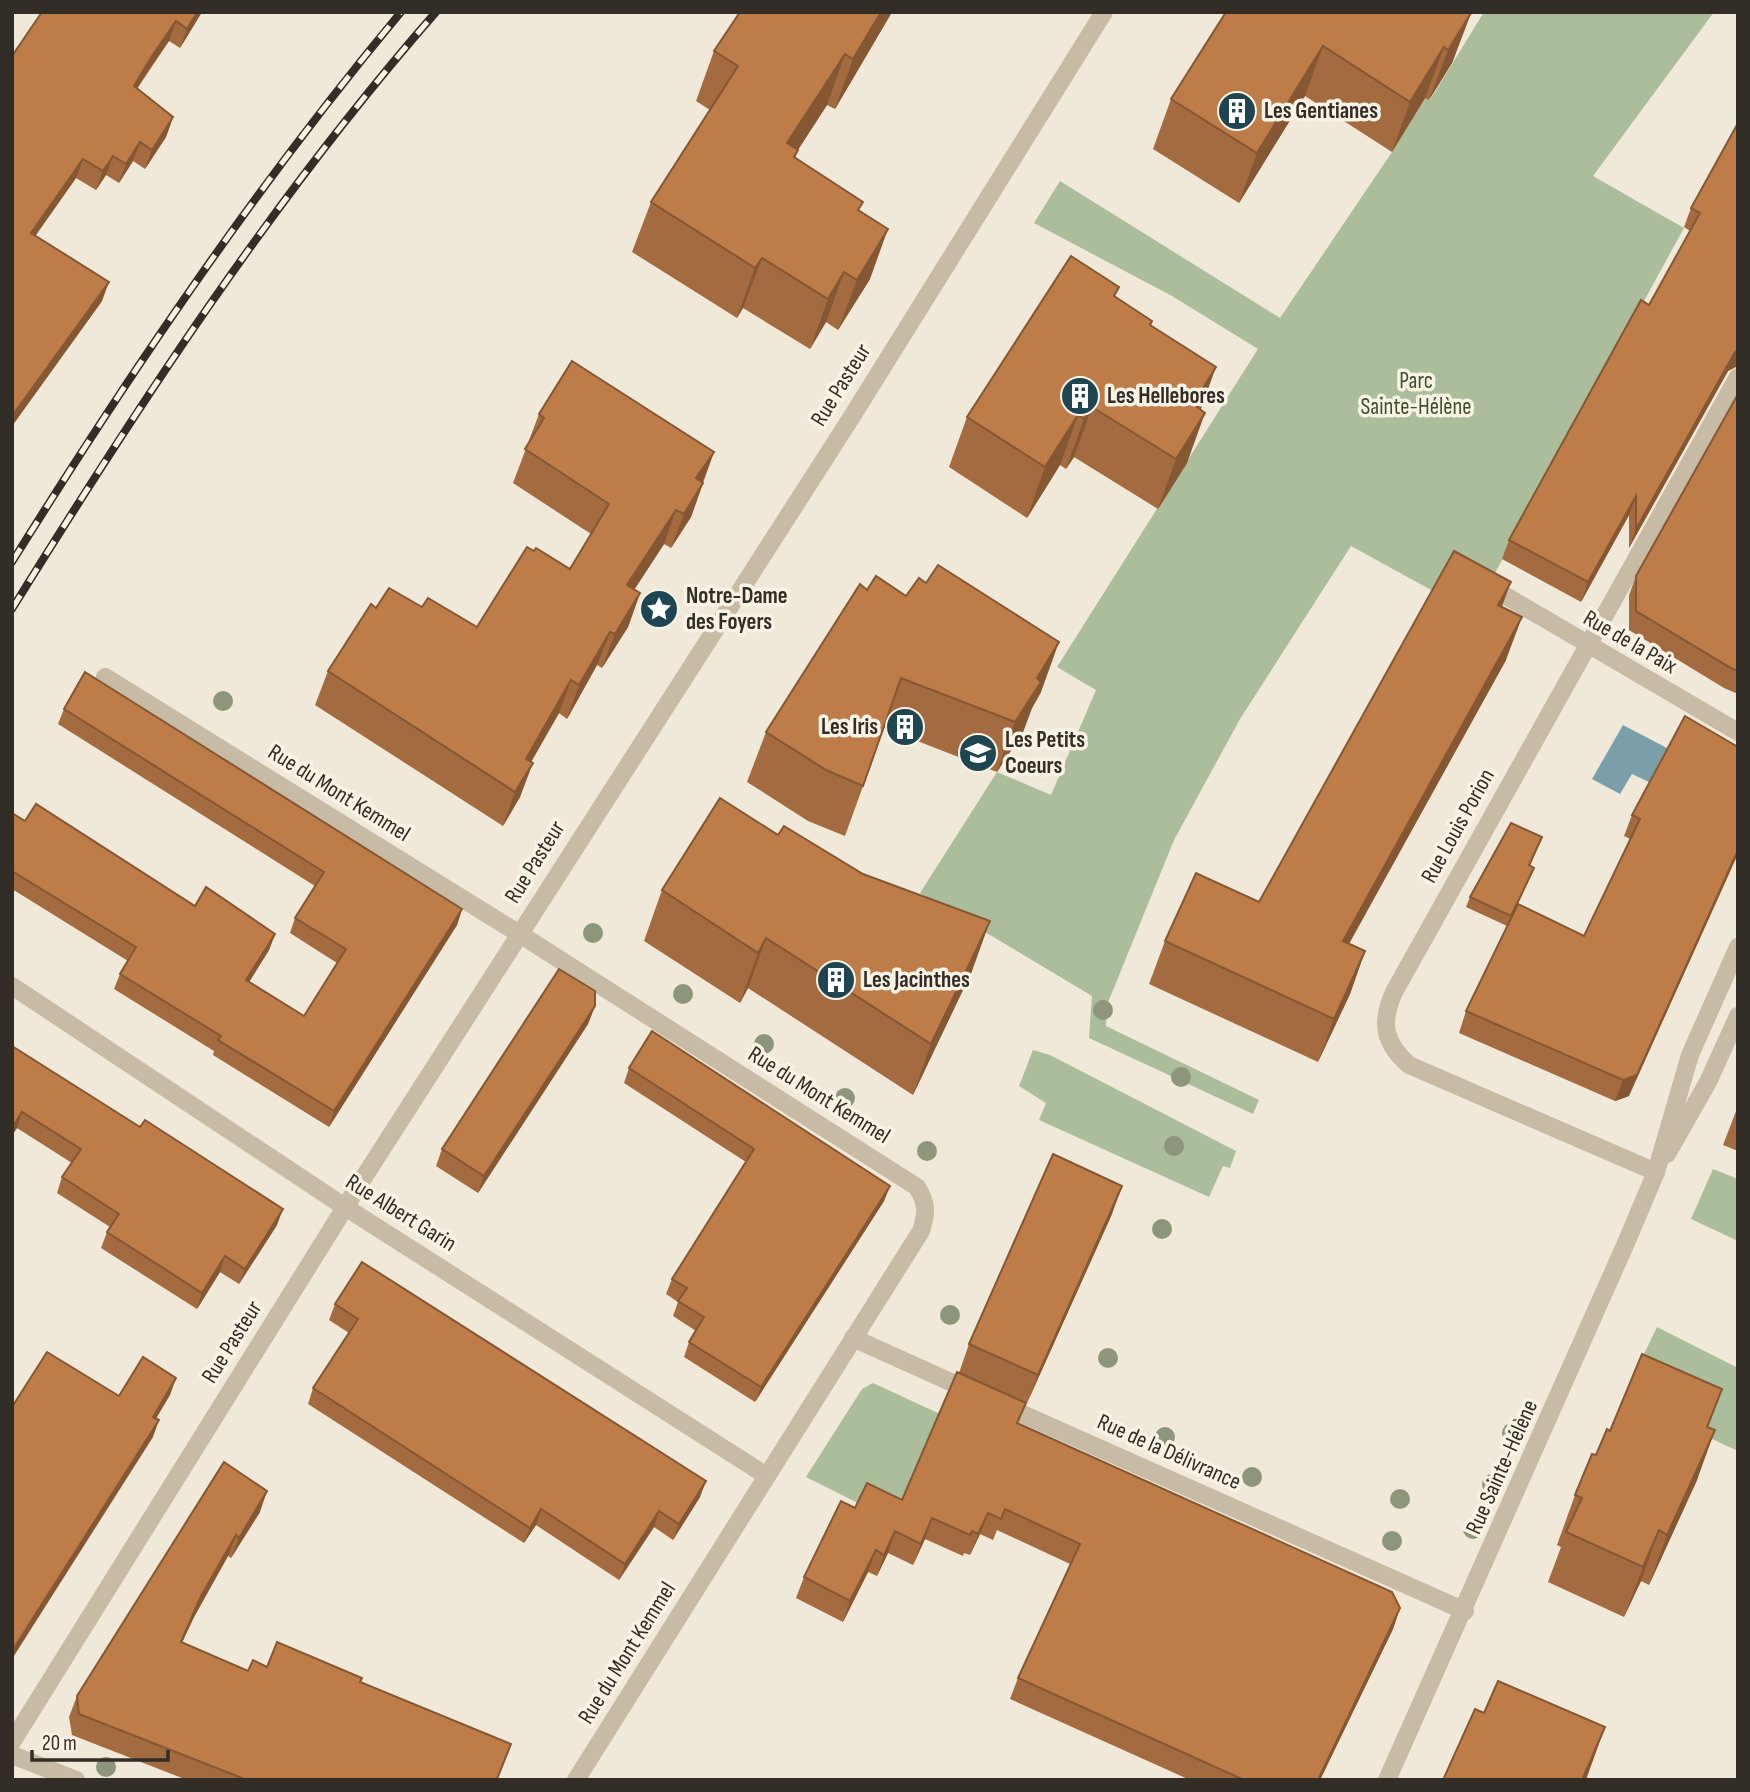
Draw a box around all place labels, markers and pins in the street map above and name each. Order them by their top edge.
building icon: Les Gentianes [1216,90,1258,132]
place label: Les Gentianes [1264,97,1378,125]
building icon: Les Hellebores [1059,375,1101,417]
place label: Les Hellebores [1107,382,1225,410]
place label: Notre-Dame des Foyers [686,582,788,636]
place icon: Notre-Dame des Foyers [638,588,680,630]
building icon: Les Iris [884,706,926,748]
place label: Les Iris [821,713,878,741]
place label: Les Petits Coeurs [1005,726,1085,780]
school or university icon: Les Petits Coeurs [957,732,999,774]
building icon: Les Jacinthes [815,959,857,1001]
place label: Les Jacinthes [863,966,970,994]

